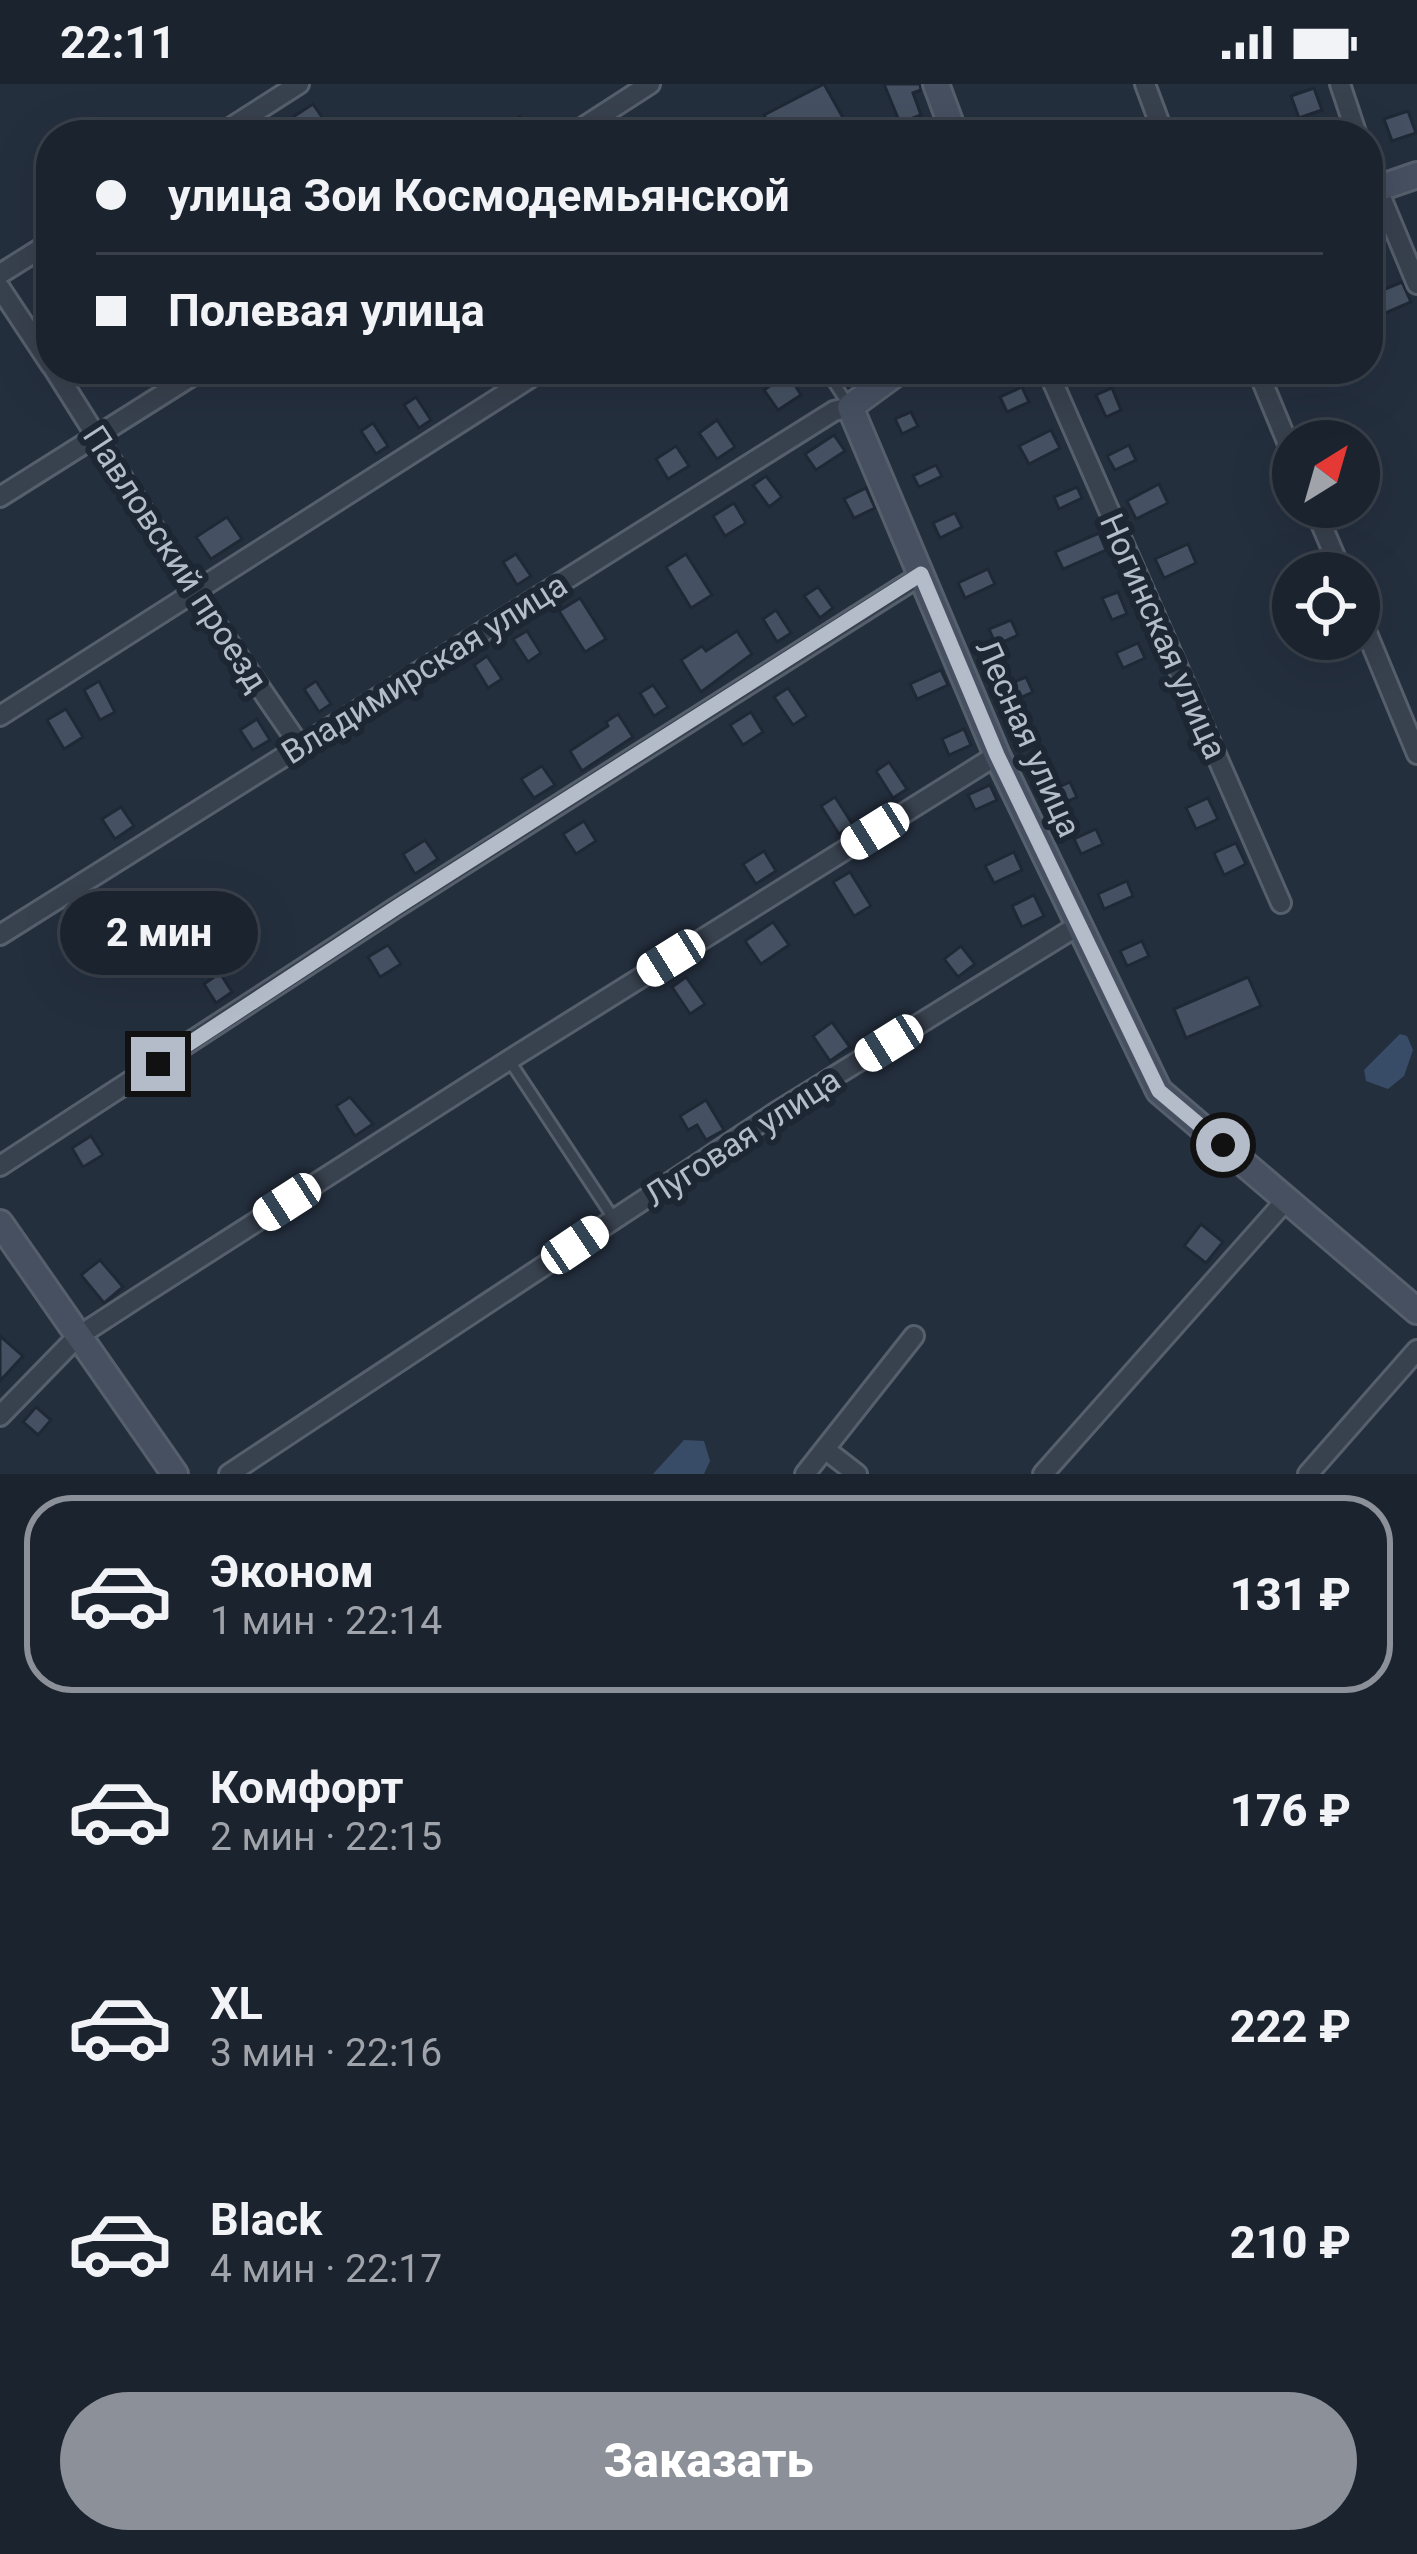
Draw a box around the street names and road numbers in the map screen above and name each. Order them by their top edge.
street label: Павловский проезд [75,418,276,699]
street label: Ногинская улица [1092,508,1235,765]
street label: Владимирская улица [275,565,574,772]
street label: Лесная улица [968,633,1089,843]
street label: Луговая улица [637,1060,847,1215]

